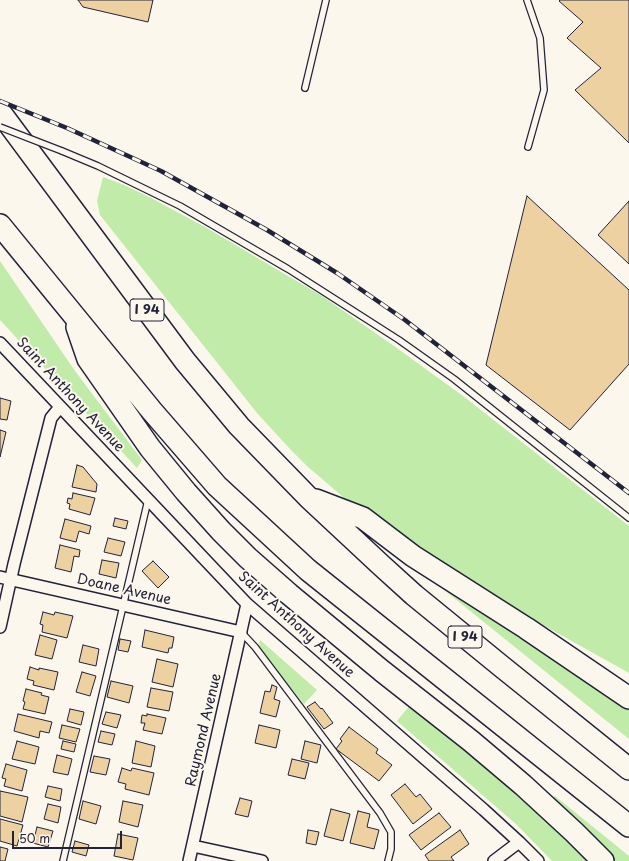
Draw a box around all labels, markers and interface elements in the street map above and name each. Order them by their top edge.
road number: I 94 [130,299,164,321]
street label: Saint Anthony Avenue [13,334,127,456]
street label: Saint Anthony Avenue [235,568,357,682]
street label: Doane Avenue [75,571,173,609]
road number: I 94 [448,626,482,648]
street label: Raymond Avenue [183,672,225,788]
scale bar [14,823,124,849]
text: 50 m [19,829,50,847]

